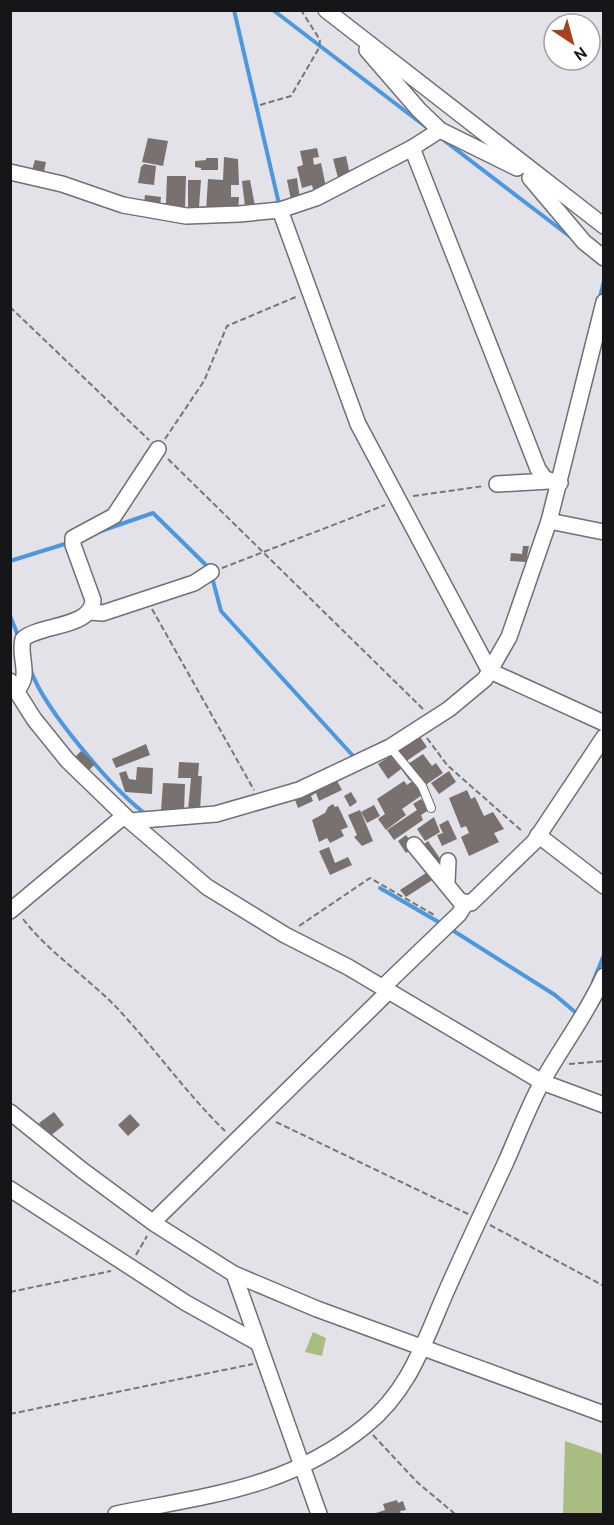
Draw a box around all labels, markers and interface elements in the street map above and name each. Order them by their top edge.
north arrow [542,12,602,72]
text: N [570,43,591,65]

